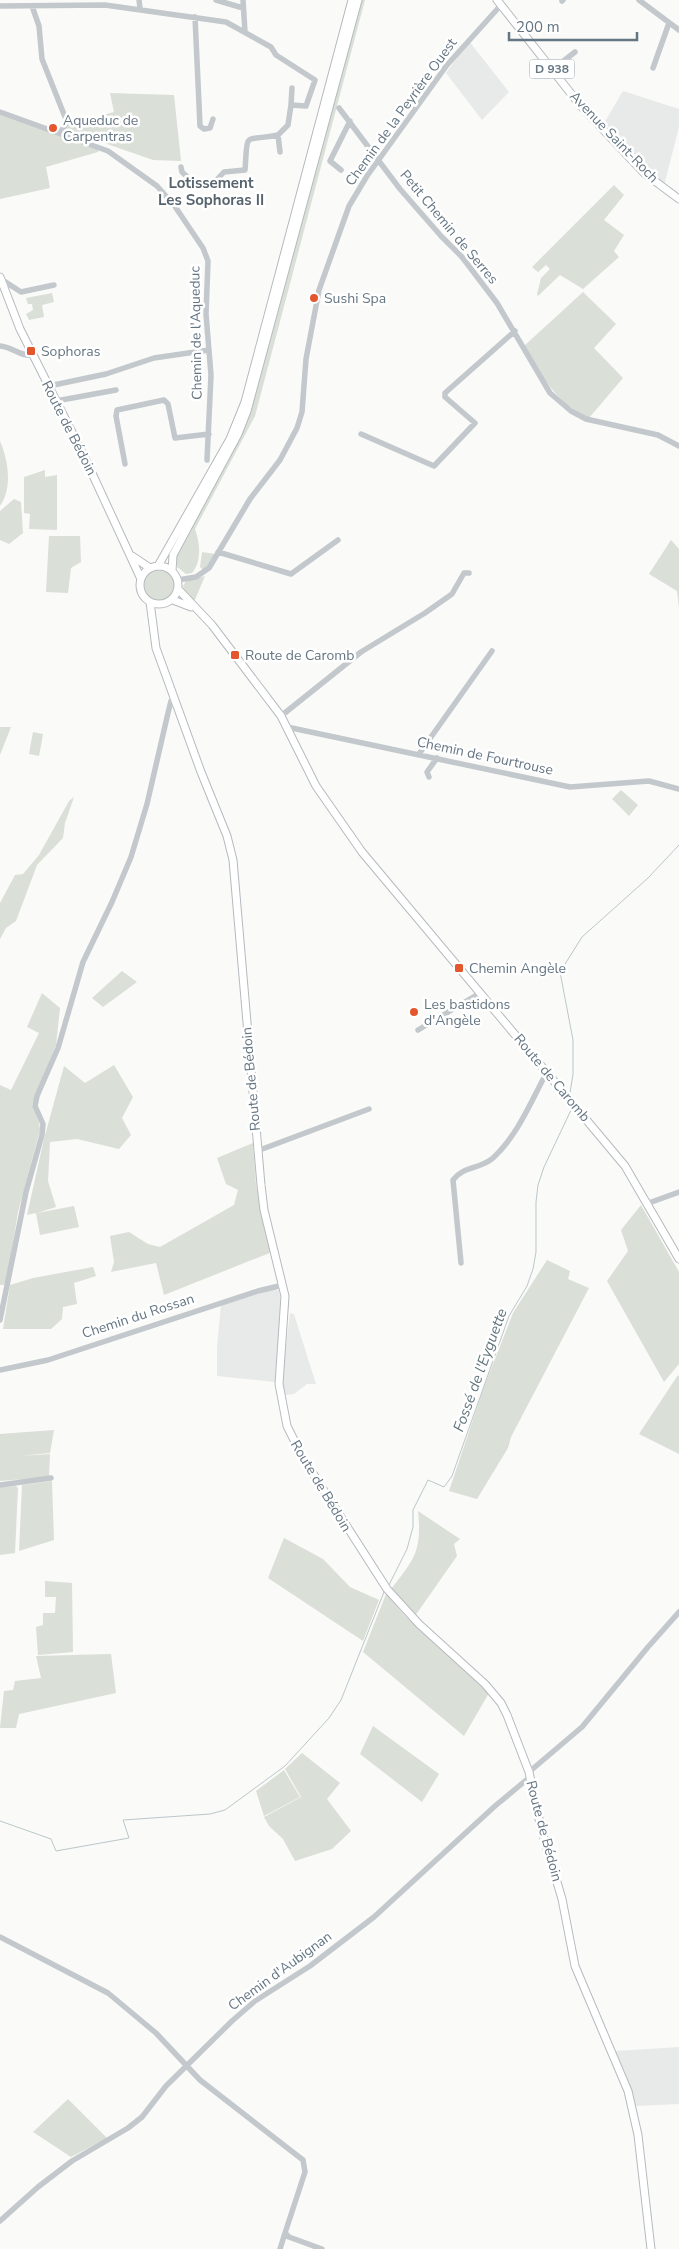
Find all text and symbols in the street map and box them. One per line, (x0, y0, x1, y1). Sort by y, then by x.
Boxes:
scale bar (509, 10, 636, 42)
text: 200 m (516, 17, 560, 37)
street label: Chemin de la Peyrière Ouest (341, 34, 461, 190)
road number: D 938 (530, 60, 574, 78)
street label: Avenue Saint-Roch (565, 87, 663, 187)
place label: Aqueduc de Carpentras (63, 111, 138, 146)
marker: Aqueduc de Carpentras (47, 122, 59, 134)
street label: Petit Chemin de Serres (396, 166, 503, 288)
district label: Lotissement Les Sophoras II (158, 173, 264, 210)
street label: Chemin de l'Aqueduc (185, 266, 207, 400)
place label: Sushi Spa (324, 289, 386, 308)
marker: Sushi Spa (308, 292, 320, 304)
place label: Sophoras (41, 342, 101, 361)
marker: Sophoras (25, 345, 37, 357)
street label: Route de Bédoin (37, 377, 101, 479)
place label: Route de Caromb (245, 646, 354, 665)
marker: Route de Caromb (229, 649, 241, 661)
street label: Chemin de Fourtrouse (415, 732, 555, 780)
place label: Chemin Angèle (469, 959, 566, 978)
marker: Chemin Angèle (453, 962, 465, 974)
place label: Les bastidons d'Angèle (424, 995, 511, 1030)
marker: Les bastidons d'Angèle (408, 1006, 420, 1018)
street label: Route de Bédoin (237, 1026, 265, 1132)
street label: Route de Caromb (510, 1030, 594, 1126)
street label: Chemin du Rossan (79, 1289, 197, 1343)
water label: Fossé de l'Eyguette (448, 1306, 512, 1434)
street label: Route de Bédoin (286, 1437, 356, 1535)
street label: Route de Bédoin (521, 1778, 567, 1884)
street label: Chemin d'Aubignan (224, 1927, 336, 2015)

